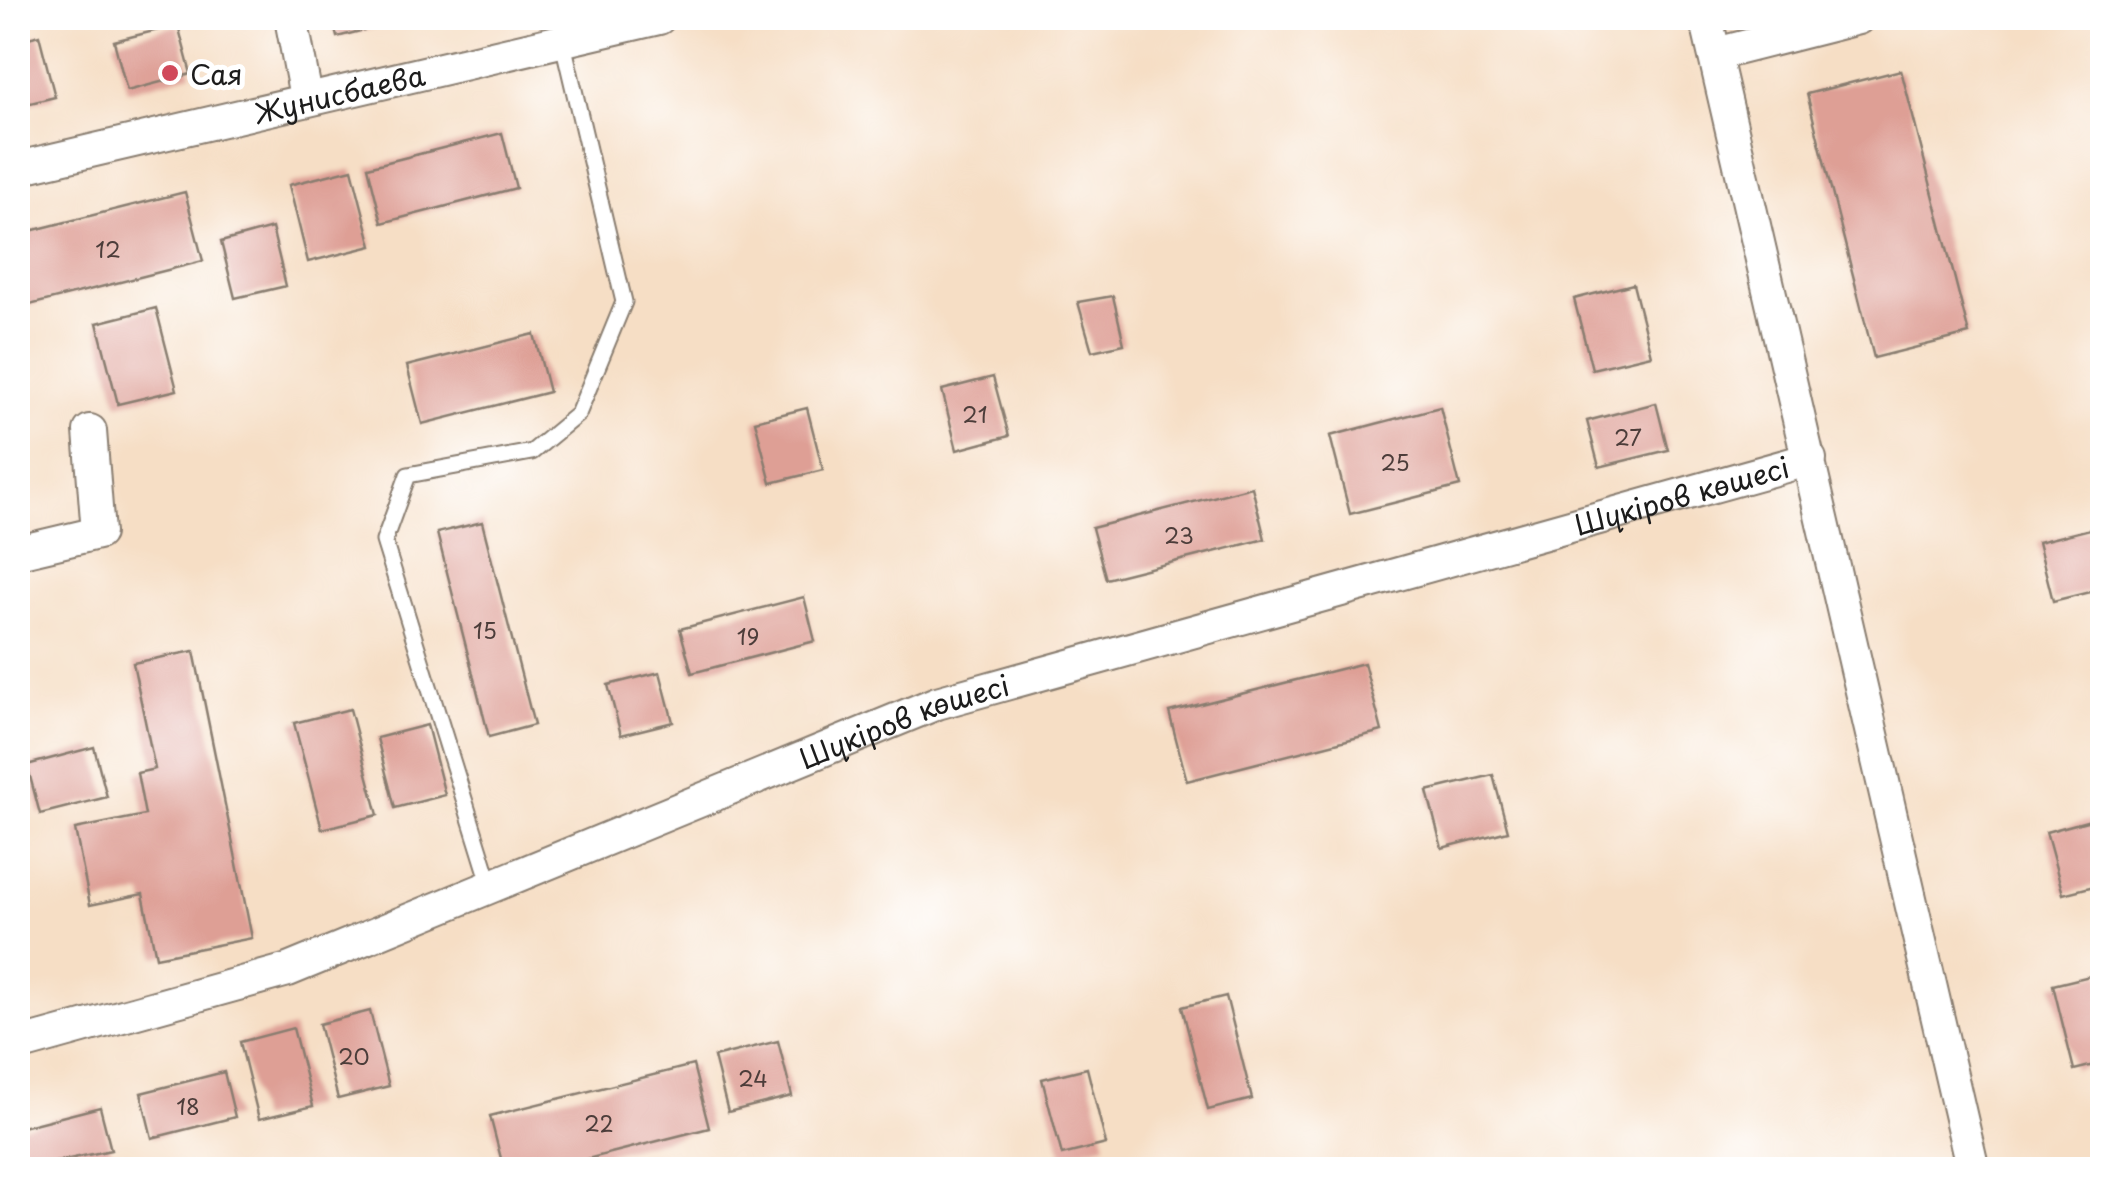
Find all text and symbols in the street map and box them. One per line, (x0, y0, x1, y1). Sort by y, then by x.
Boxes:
place label: Сая (190, 52, 243, 95)
street label: Жунисбаева (250, 52, 429, 134)
marker: Сая (159, 62, 181, 84)
house number: 12 (95, 232, 121, 265)
house number: 21 (962, 397, 988, 430)
house number: 27 (1614, 420, 1642, 453)
street label: Шүкіров көшесі (1569, 444, 1794, 545)
house number: 25 (1380, 445, 1410, 478)
house number: 23 (1164, 518, 1194, 551)
house number: 15 (473, 613, 497, 646)
house number: 19 (737, 619, 759, 652)
street label: Шүкіров көшесі (792, 662, 1014, 779)
house number: 20 (338, 1039, 370, 1072)
house number: 24 (738, 1061, 768, 1094)
house number: 18 (176, 1089, 200, 1122)
house number: 22 (584, 1106, 614, 1139)

